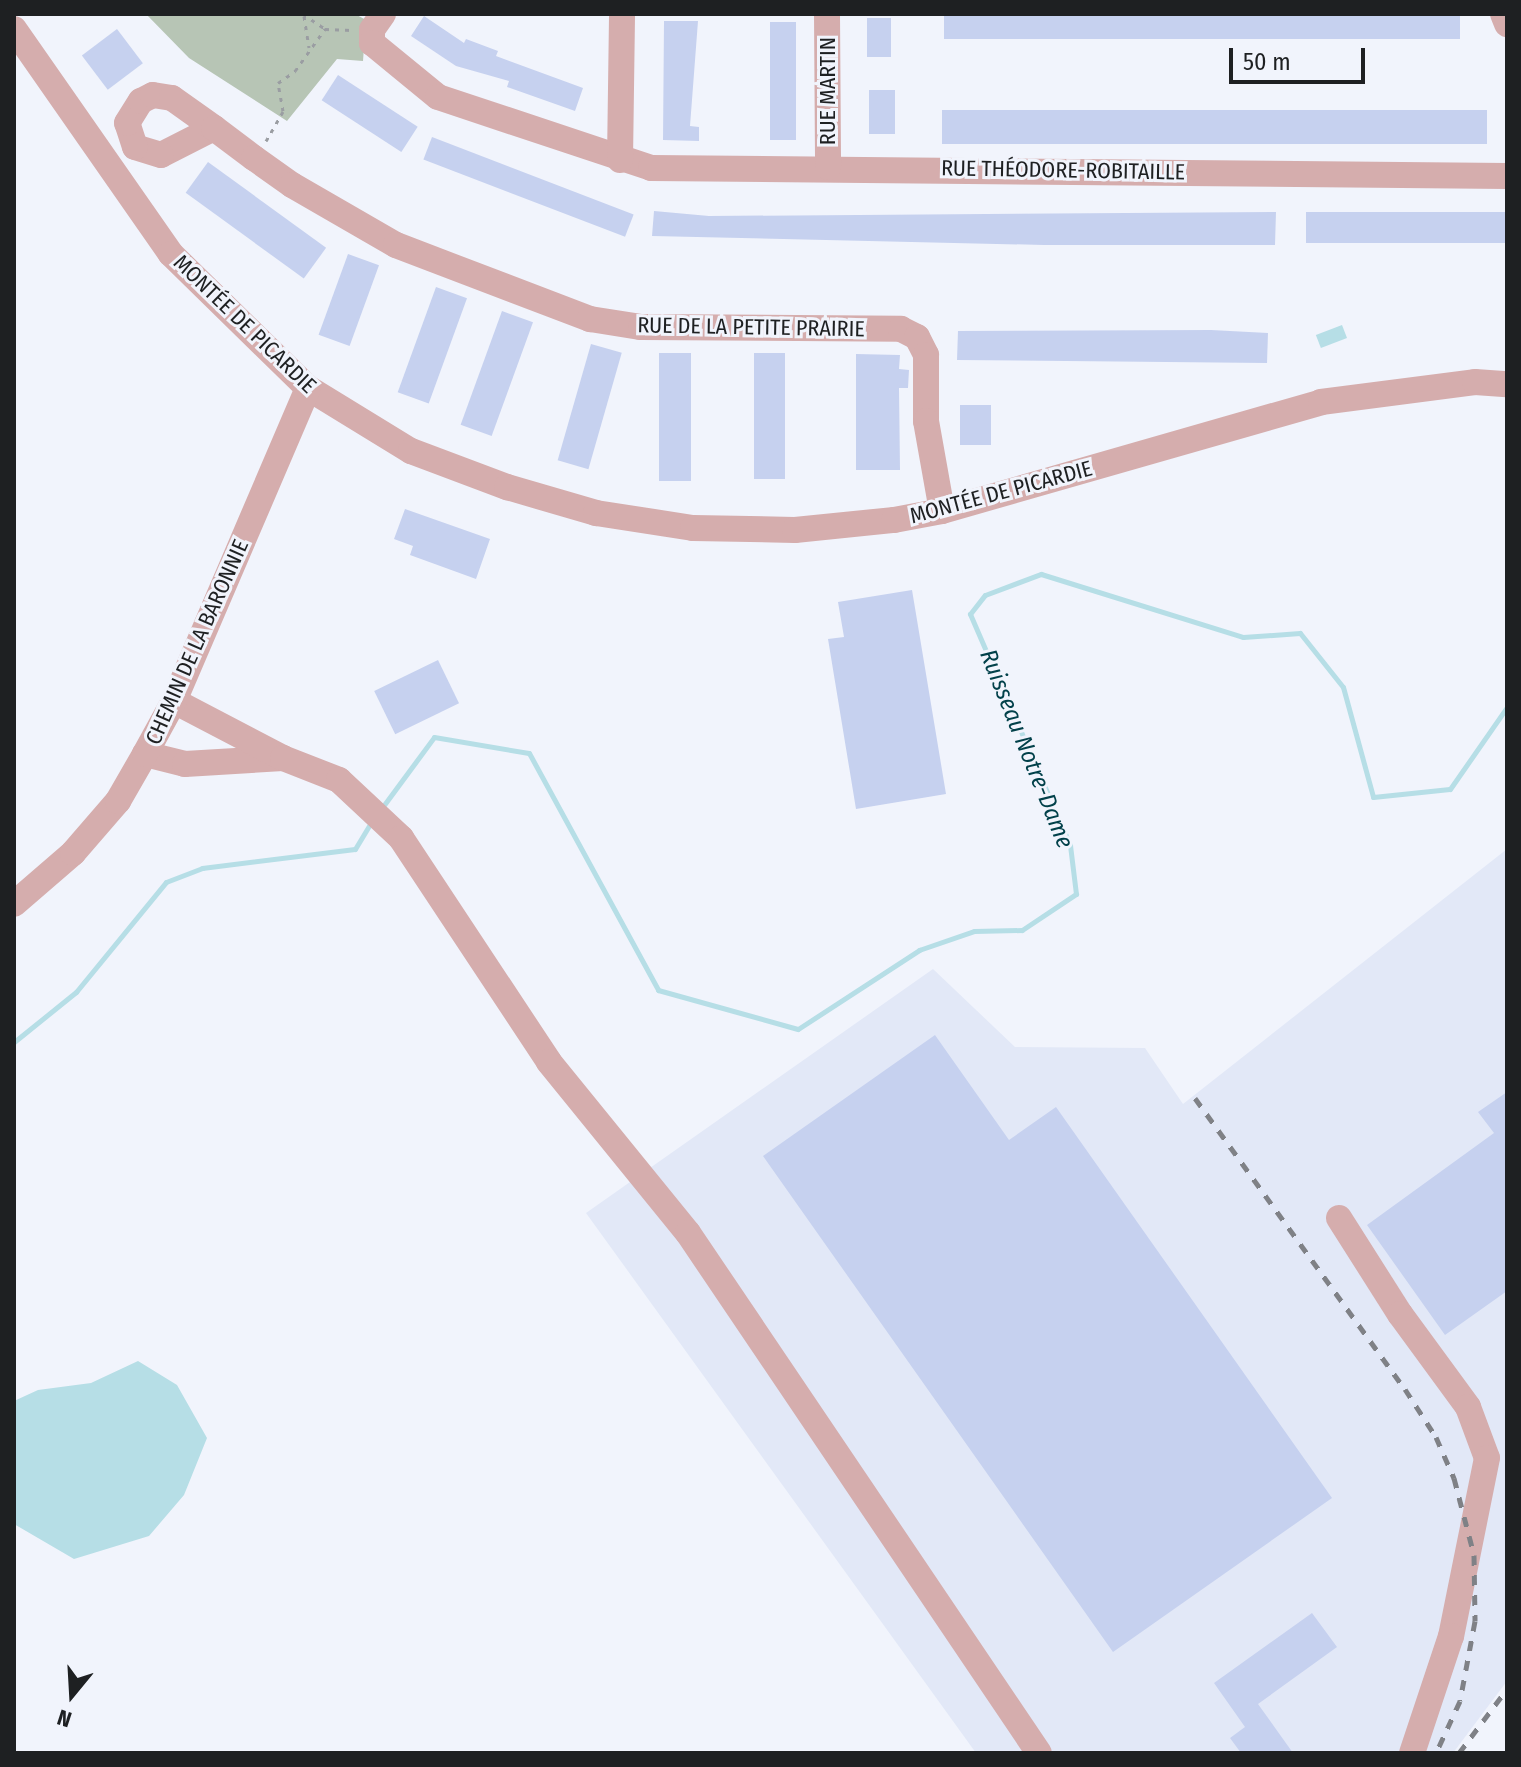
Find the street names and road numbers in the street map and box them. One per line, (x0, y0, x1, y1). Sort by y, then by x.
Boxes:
street label: RUE MARTIN (815, 37, 841, 145)
street label: RUE THÉODORE-ROBITAILLE (941, 155, 1185, 185)
street label: MONTÉE DE PICARDIE (168, 249, 322, 399)
street label: RUE DE LA PETITE PRAIRIE (637, 312, 865, 342)
street label: MONTÉE DE PICARDIE (907, 455, 1095, 529)
street label: CHEMIN DE LA BARONNIE (140, 535, 254, 749)

